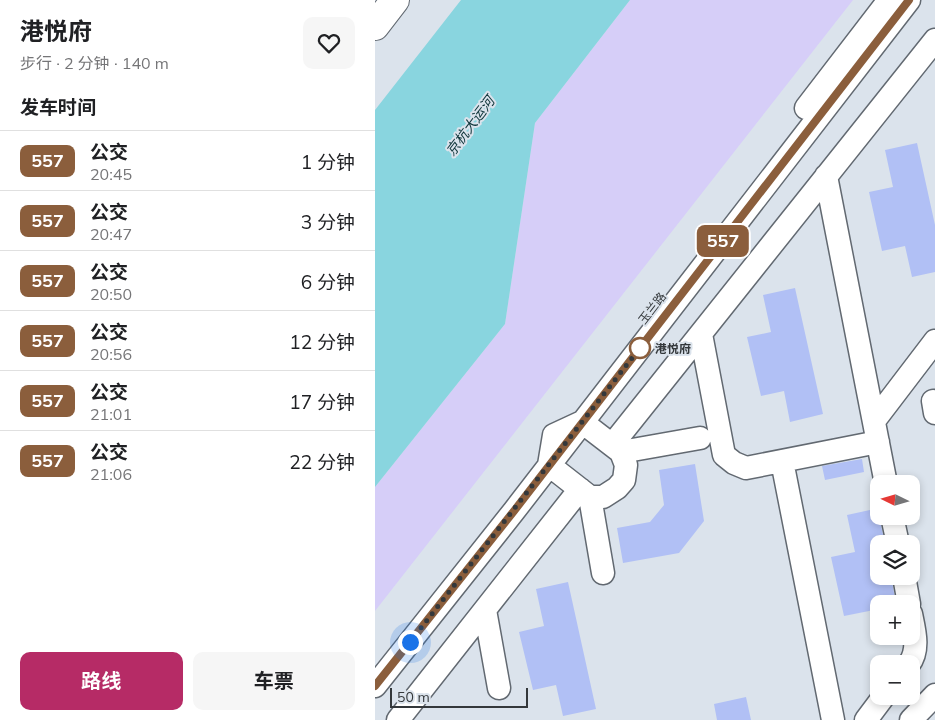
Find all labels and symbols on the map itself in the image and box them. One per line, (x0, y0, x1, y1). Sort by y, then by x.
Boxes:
water label: 京杭大运河 (442, 90, 500, 159)
line badge: 557 (694, 225, 752, 257)
street label: 玉兰路 (635, 289, 669, 327)
marker: 港悦府 (629, 337, 651, 359)
place label: 港悦府 (655, 341, 691, 356)
north arrow (870, 475, 920, 525)
your location (398, 630, 423, 655)
scale bar (390, 685, 527, 708)

